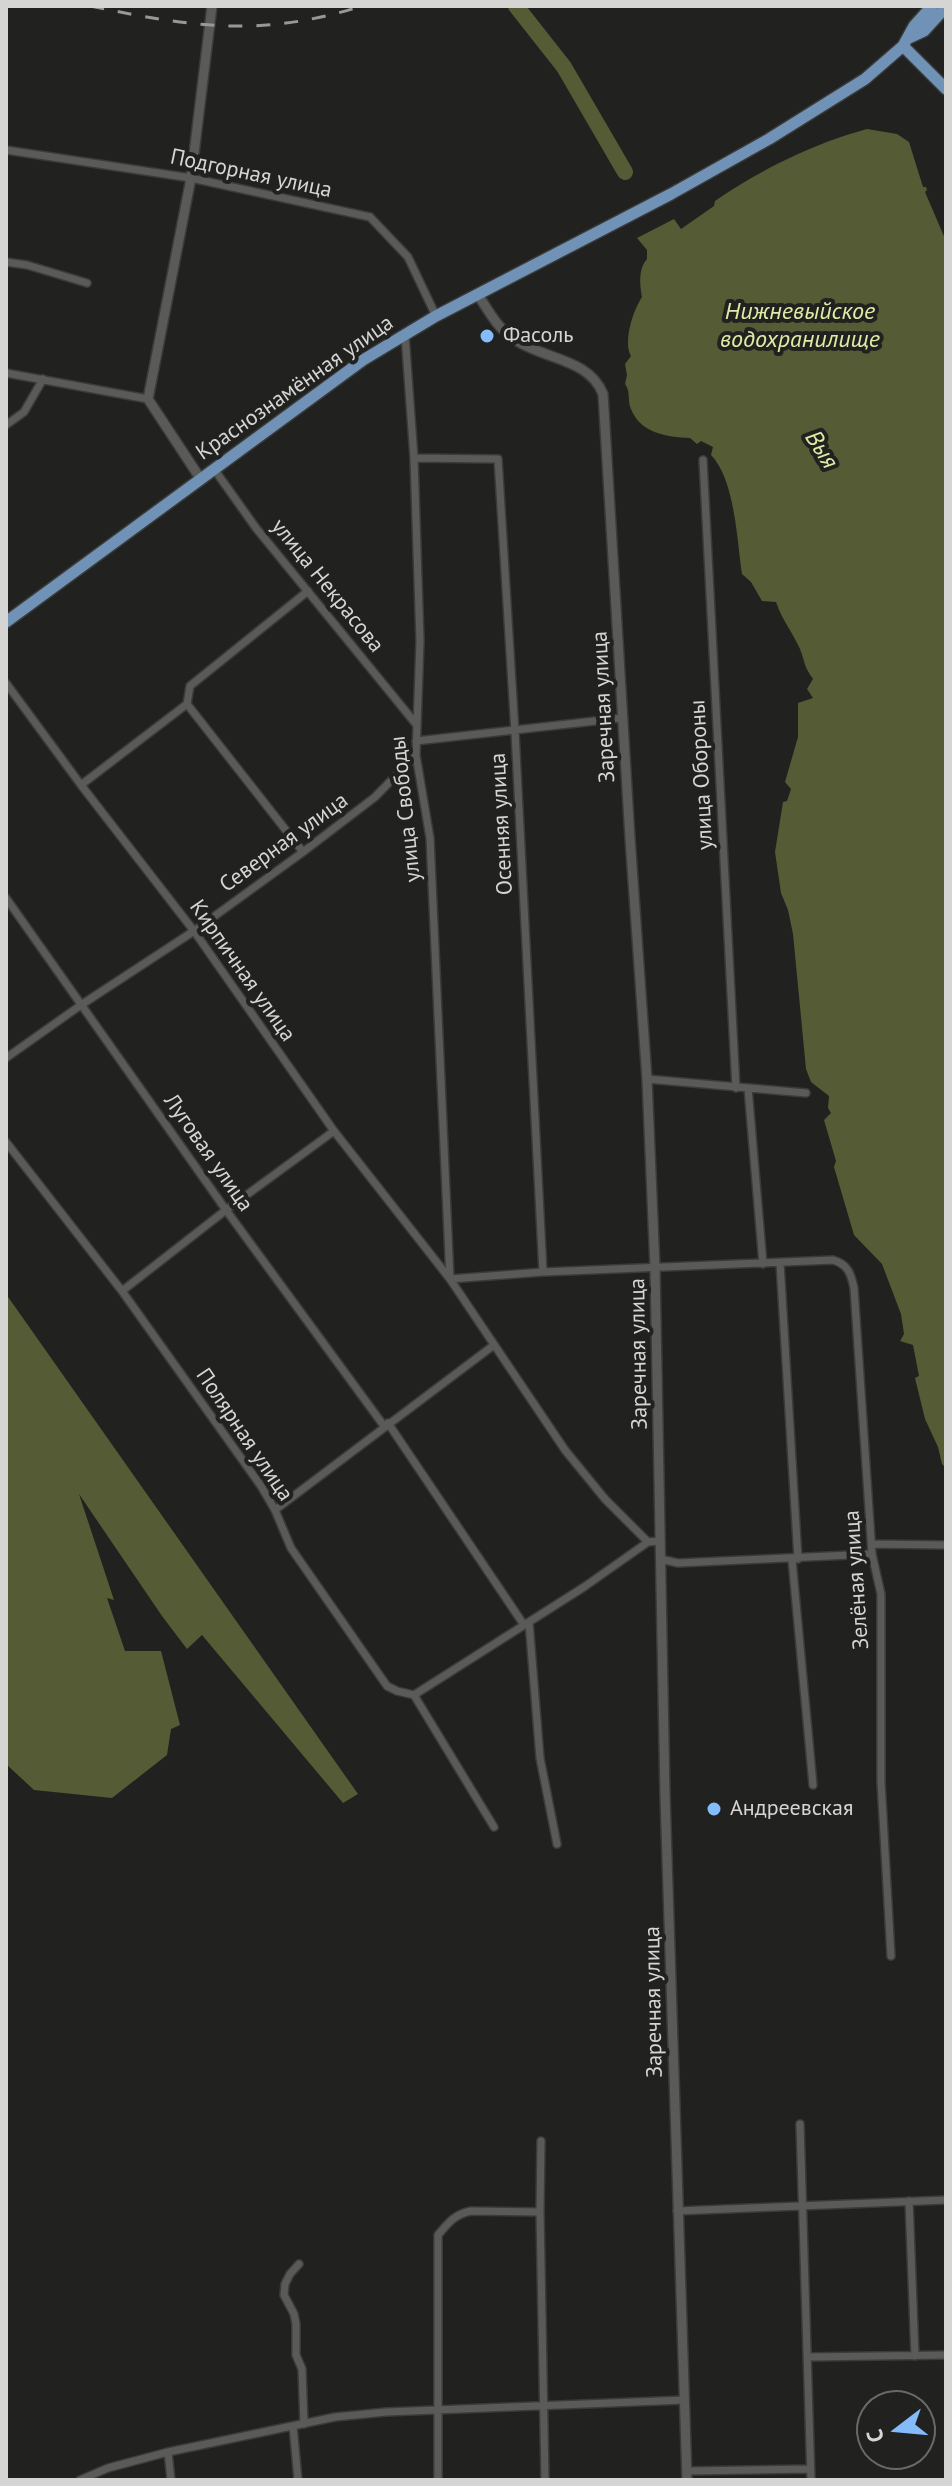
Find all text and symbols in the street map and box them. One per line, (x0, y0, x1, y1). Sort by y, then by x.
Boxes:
street label: Подгорная улица (168, 144, 334, 204)
water label: Нижневыйское водохранилище (720, 298, 880, 354)
street label: Краснознамённая улица (191, 310, 399, 466)
place label: Фасоль (503, 323, 573, 349)
marker: Фасоль (478, 327, 496, 345)
water label: Выя (798, 425, 844, 475)
street label: улица Некрасова (265, 514, 389, 658)
street label: Заречная улица (587, 631, 621, 783)
street label: улица Обороны (685, 699, 719, 851)
street label: улица Свободы (385, 734, 427, 884)
street label: Осенняя улица (485, 752, 519, 896)
street label: Северная улица (215, 788, 353, 898)
street label: Кирпичная улица (183, 895, 301, 1047)
street label: Луговая улица (158, 1089, 258, 1217)
street label: Заречная улица (624, 1278, 654, 1430)
street label: Полярная улица (190, 1364, 298, 1506)
street label: Зелёная улица (839, 1509, 875, 1651)
place label: Андреевская (730, 1796, 853, 1822)
marker: Андреевская (705, 1800, 723, 1818)
street label: Заречная улица (639, 1926, 669, 2078)
north arrow (856, 2390, 936, 2470)
text: С (860, 2426, 890, 2446)

